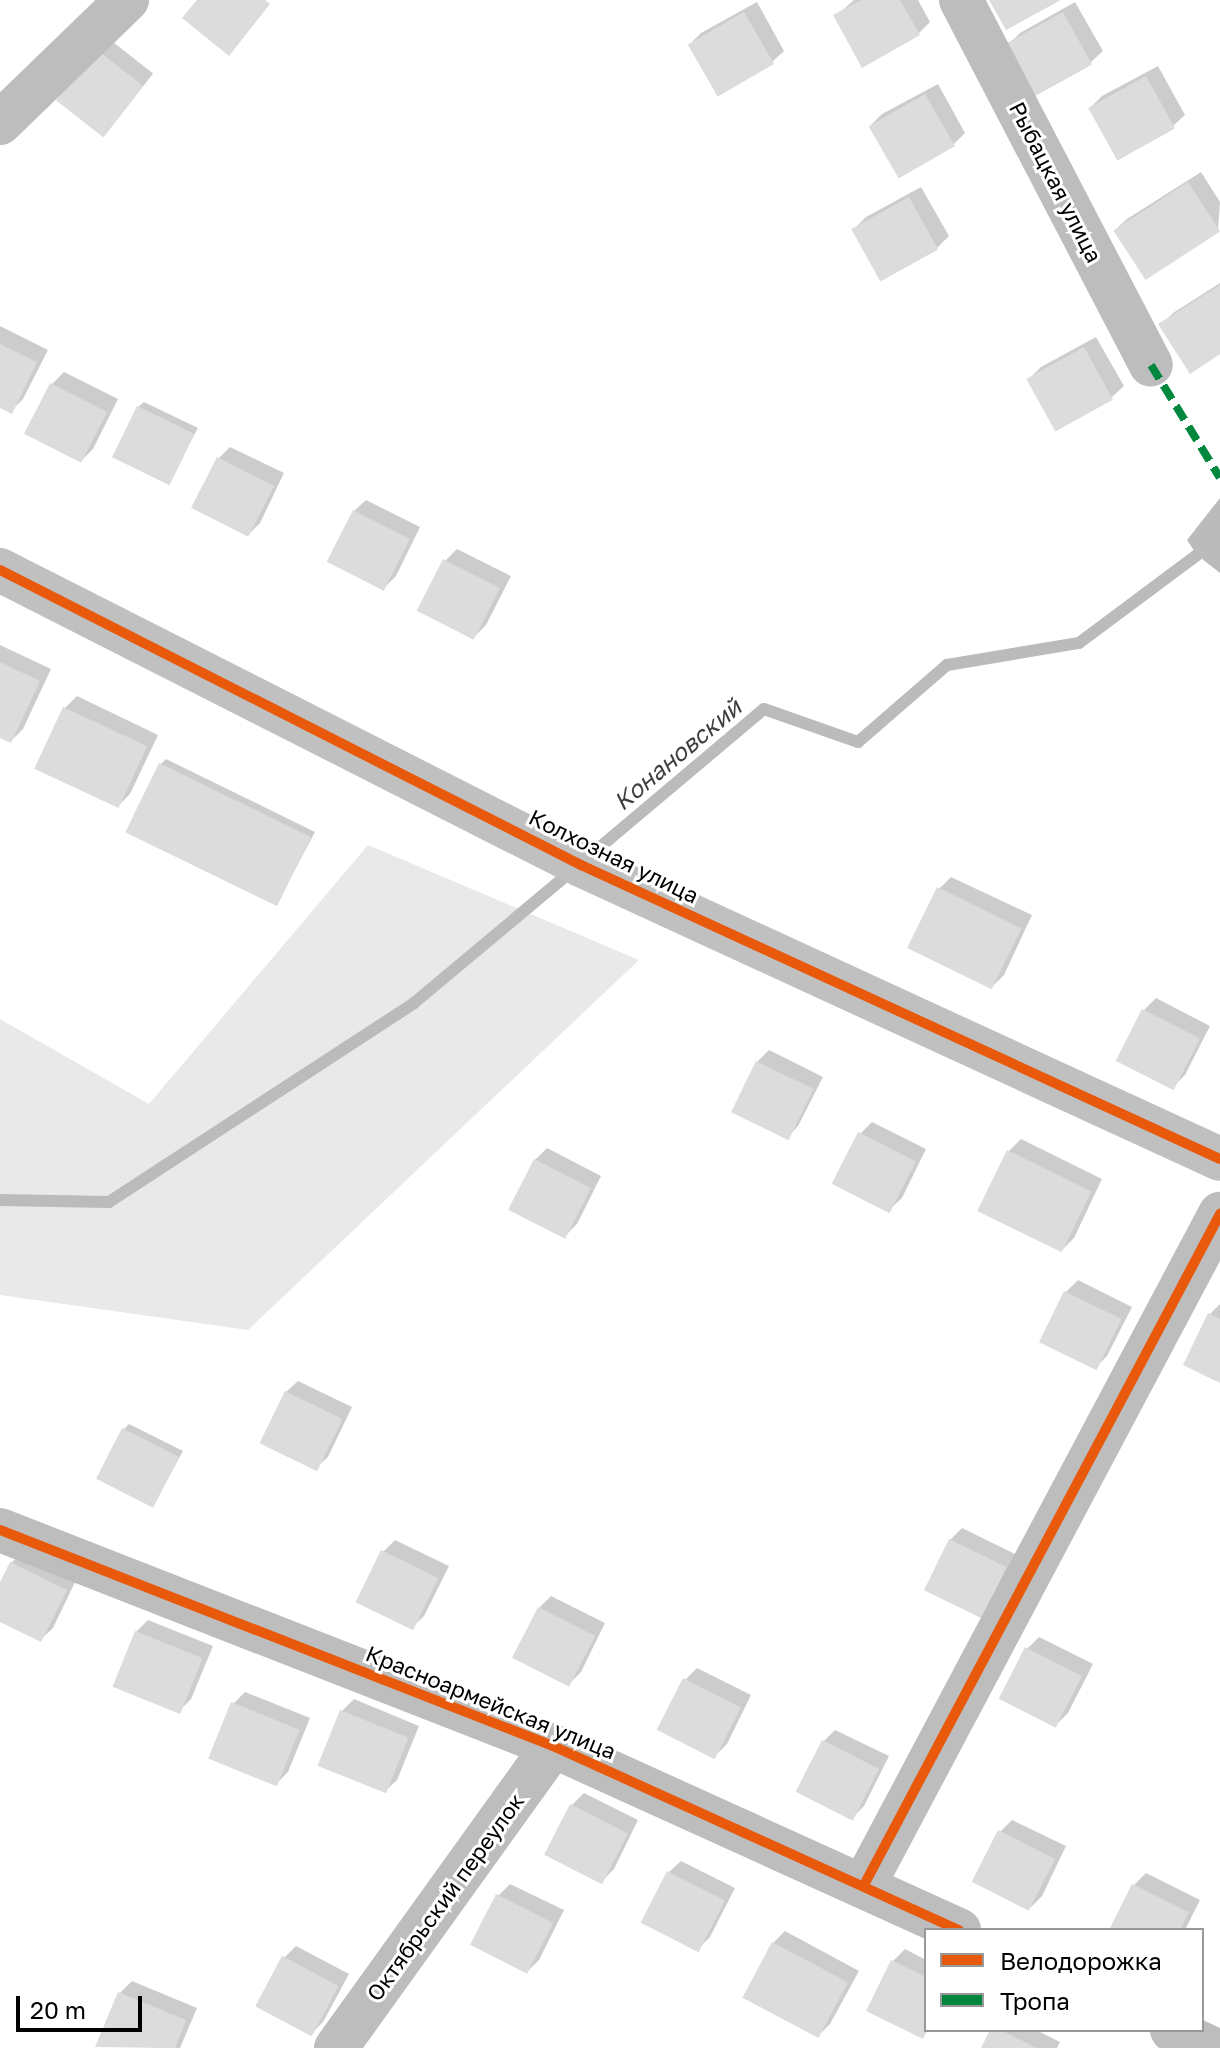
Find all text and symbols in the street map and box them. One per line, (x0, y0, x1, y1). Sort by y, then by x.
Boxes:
street label: Рыбацкая улица (1004, 97, 1108, 267)
water label: Конановский (607, 692, 747, 816)
street label: Колхозная улица (525, 803, 703, 909)
street label: Красноармейская улица (362, 1640, 620, 1764)
street label: Октябрьский переулок (361, 1788, 529, 2006)
legend (924, 1928, 1204, 2032)
text: Велодорожка (1000, 1946, 1162, 1975)
scale bar (20, 1980, 146, 2030)
text: Тропа (1000, 1986, 1070, 2015)
text: 20 m (30, 1995, 86, 2024)

